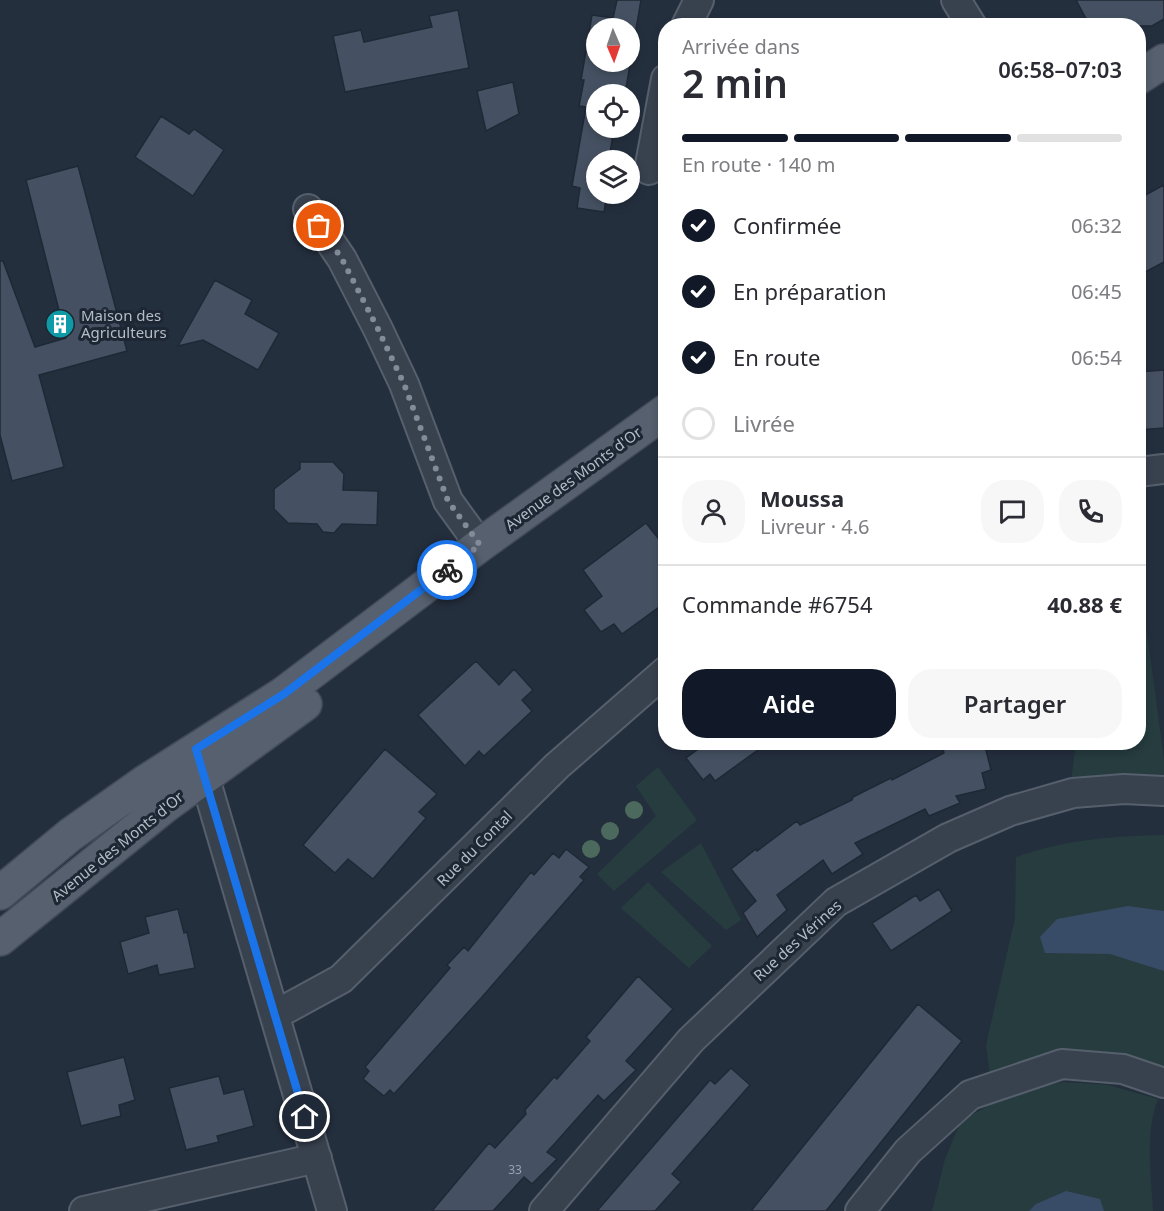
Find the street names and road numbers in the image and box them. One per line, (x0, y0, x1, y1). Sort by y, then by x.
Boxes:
street label: Avenue des Monts d'Or (501, 422, 645, 534)
street label: Avenue des Monts d'Or (47, 787, 187, 905)
street label: Rue du Contal (432, 806, 516, 890)
street label: Rue des Vérines (749, 895, 845, 985)

